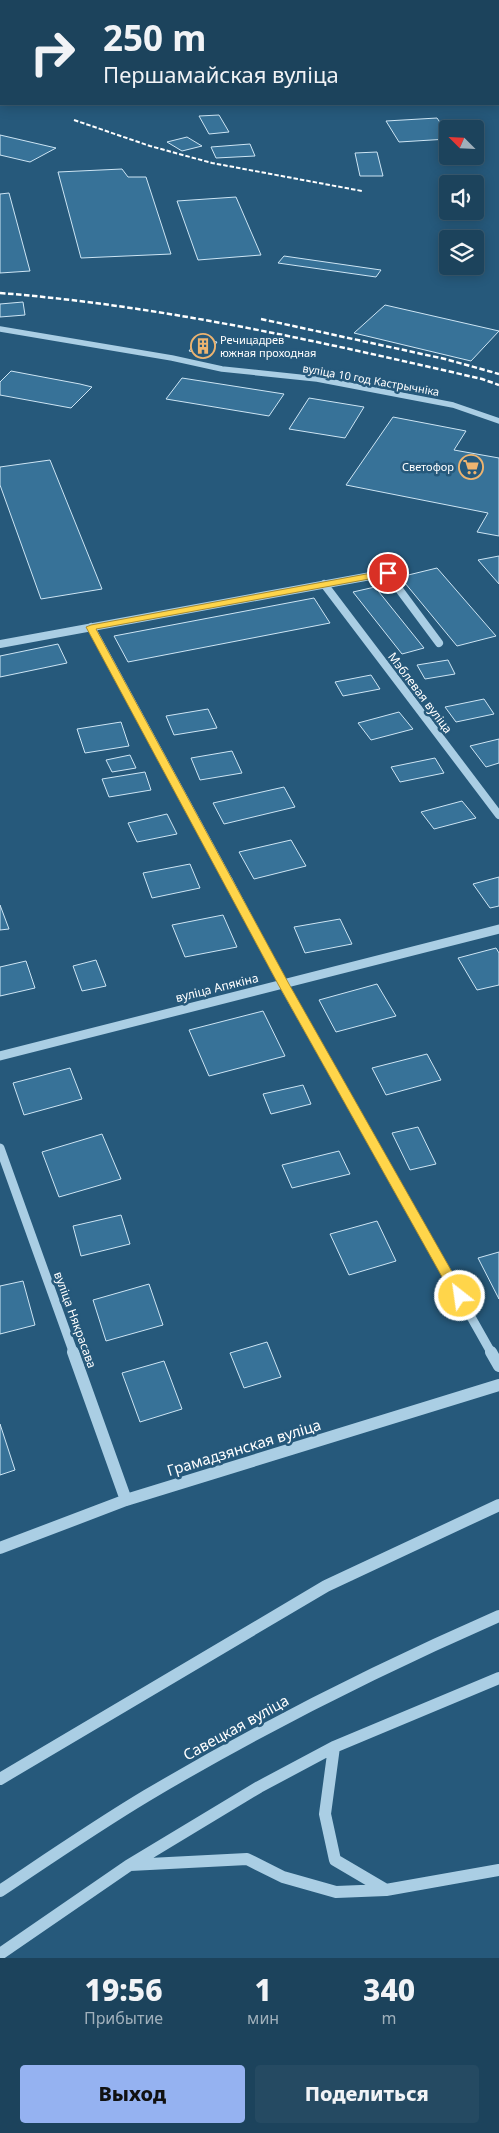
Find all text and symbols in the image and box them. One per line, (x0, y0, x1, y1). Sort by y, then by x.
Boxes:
text: 250 m (103, 14, 206, 61)
icon: right (20, 20, 85, 85)
text: Першамайская вуліца (103, 59, 339, 89)
north arrow (439, 120, 484, 165)
map controls (439, 120, 484, 275)
button: sound (439, 175, 484, 220)
button: layers (439, 230, 484, 275)
place label: Речицадрев южная проходная (220, 332, 316, 360)
building icon: Речицадрев южная проходная (190, 333, 216, 359)
street label: вуліца 10 год Кастрычніка (302, 360, 441, 399)
supermarket icon: Светофор (458, 454, 484, 480)
place label: Светофор (402, 459, 454, 474)
pin (367, 552, 409, 594)
icon: arrive (374, 559, 402, 587)
street label: Мэблевая вуліца (384, 649, 457, 737)
street label: вуліца Апякіна (174, 969, 260, 1006)
street label: вуліца Някрасава (50, 1269, 101, 1370)
position arrow (433, 1269, 485, 1321)
street label: Грамадзянская вуліца (164, 1414, 323, 1480)
street label: Савецкая вуліца (179, 1690, 292, 1764)
text: 19:56 (85, 1969, 163, 2010)
text: 1 (254, 1969, 272, 2010)
text: 340 (363, 1969, 415, 2010)
text: Прибытие (84, 2007, 163, 2029)
text: мин (247, 2007, 279, 2029)
text: m (382, 2007, 397, 2029)
button: Выход (20, 2065, 245, 2123)
button: Поделиться (255, 2065, 479, 2123)

